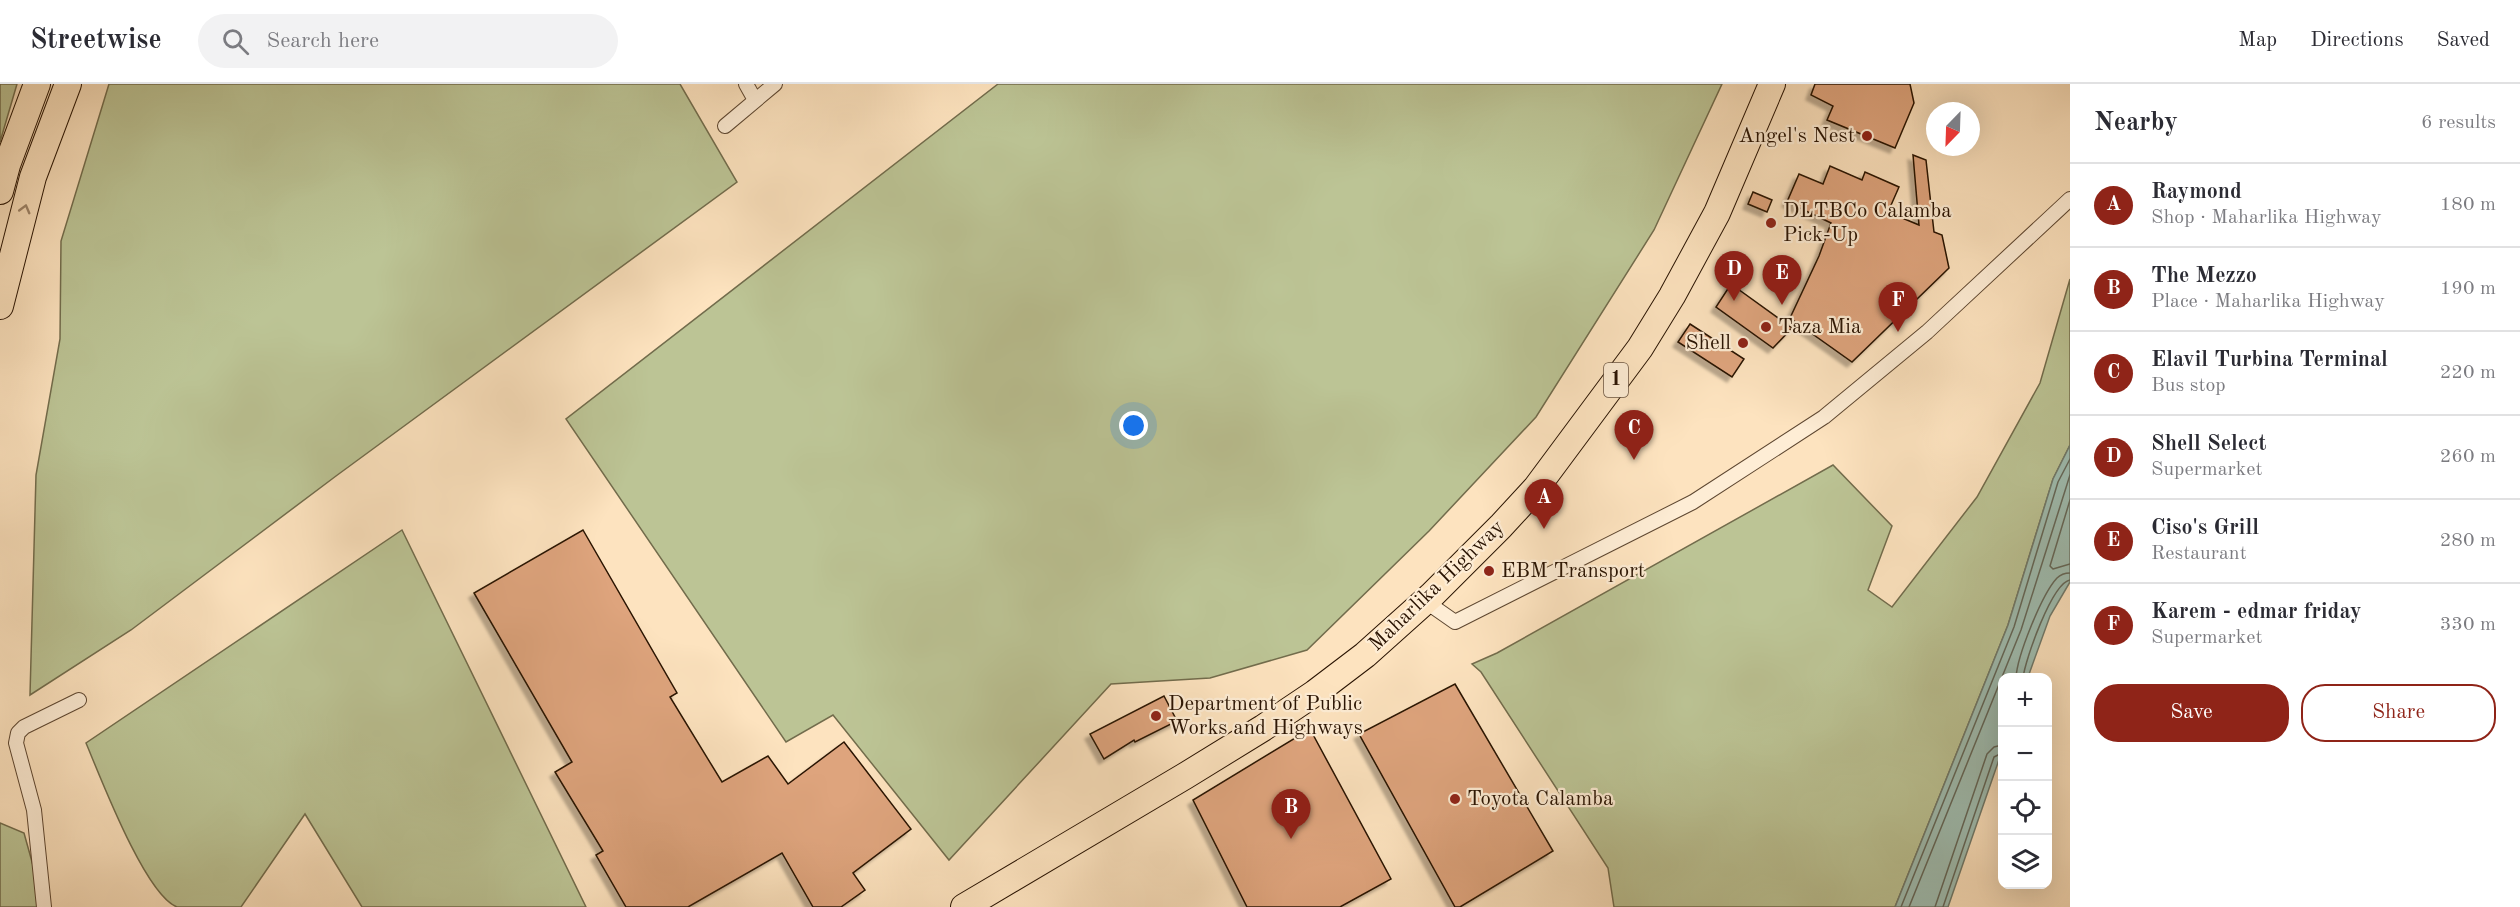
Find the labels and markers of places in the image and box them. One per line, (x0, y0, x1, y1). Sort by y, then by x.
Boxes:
place label: Angel's Nest (1739, 126, 1855, 147)
marker: Angel's Nest (1860, 129, 1874, 143)
place label: DLTBCo Calamba Pick-Up (1783, 201, 1952, 246)
marker: DLTBCo Calamba Pick-Up (1764, 216, 1778, 230)
pin: D (1714, 252, 1754, 301)
pin: E (1762, 256, 1802, 305)
pin: F (1878, 282, 1918, 332)
place label: Taza Mia (1778, 317, 1861, 338)
marker: Taza Mia (1759, 320, 1773, 334)
place label: Shell (1686, 333, 1731, 354)
marker: Shell (1736, 336, 1750, 350)
pin: C (1614, 410, 1654, 460)
pin: A (1524, 480, 1564, 529)
place label: EBM Transport (1501, 561, 1645, 582)
marker: EBM Transport (1482, 564, 1496, 578)
place label: Department of Public Works and Highways (1168, 694, 1363, 739)
marker: Department of Public Works and Highways (1149, 709, 1163, 723)
place label: Toyota Calamba (1467, 789, 1613, 810)
pin: B (1272, 790, 1310, 839)
marker: Toyota Calamba (1448, 792, 1462, 806)

